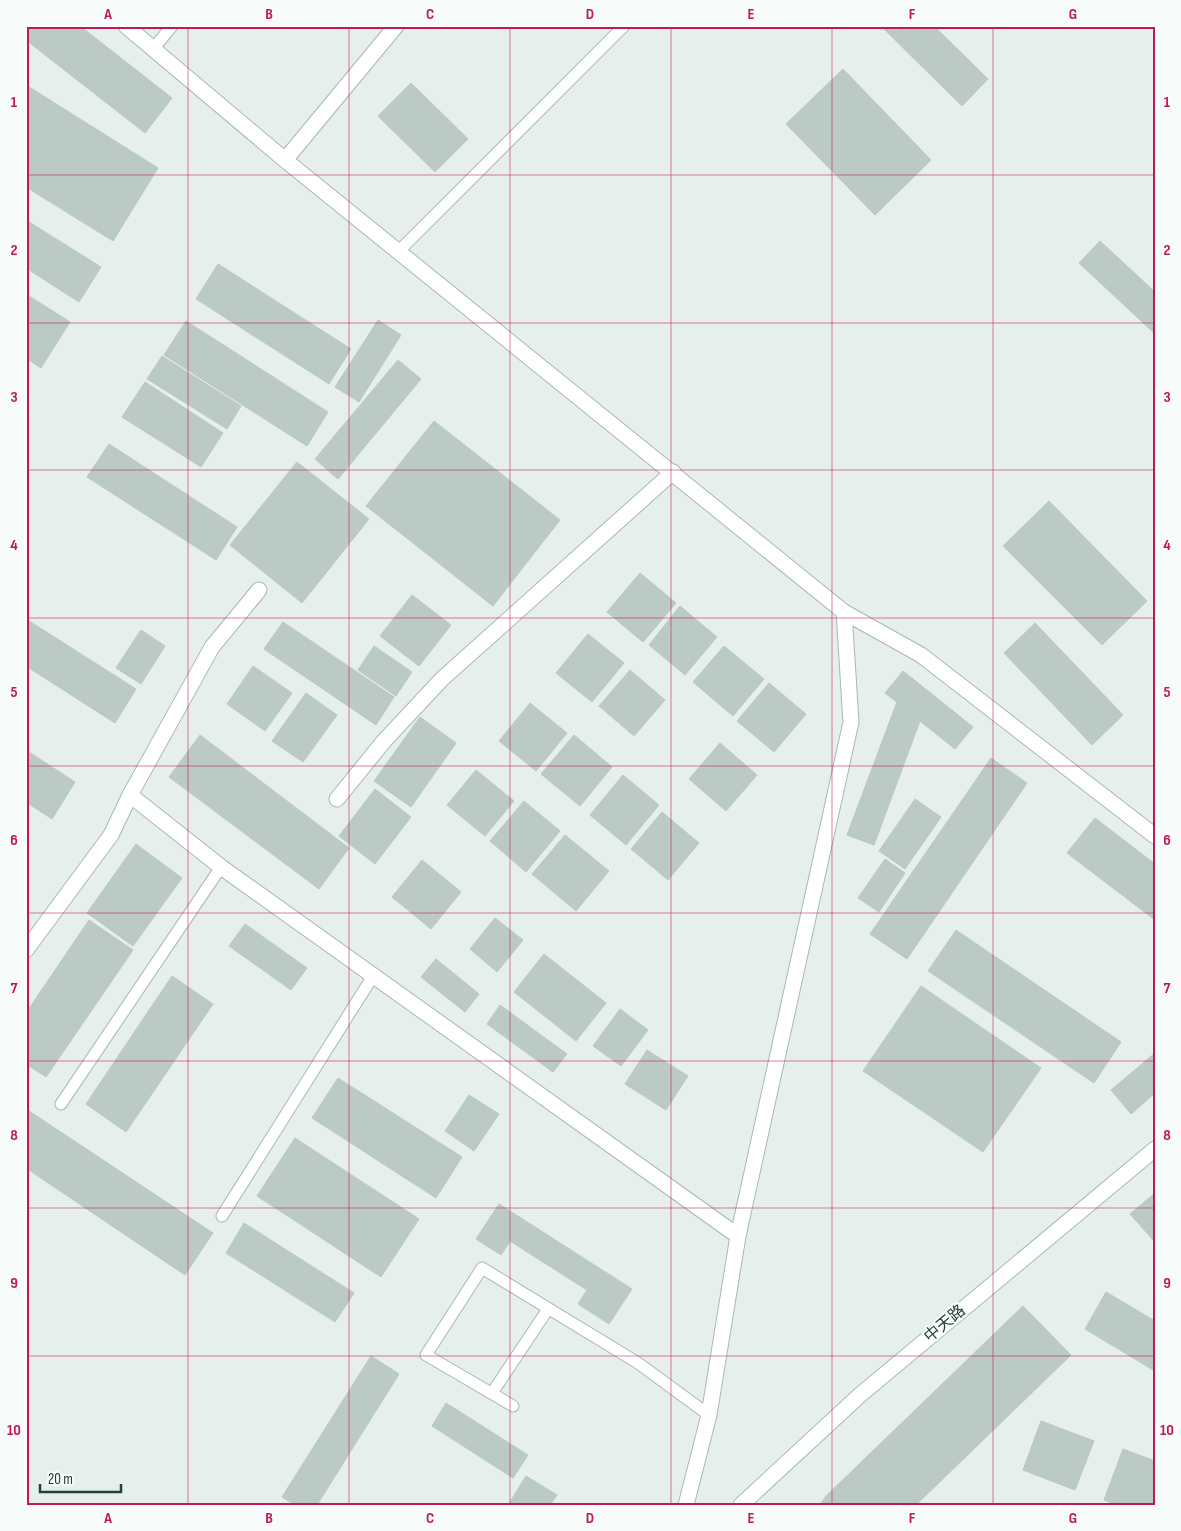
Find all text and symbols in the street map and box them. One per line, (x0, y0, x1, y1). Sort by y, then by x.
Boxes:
text: A (103, 5, 112, 24)
text: B (265, 5, 273, 24)
text: C (426, 5, 434, 24)
text: D (586, 5, 594, 24)
text: E (748, 5, 755, 24)
text: F (909, 5, 916, 24)
text: G (1069, 5, 1077, 24)
text: 1 (11, 93, 18, 112)
text: 1 (1164, 93, 1171, 112)
text: 2 (10, 241, 18, 260)
text: 2 (1163, 241, 1171, 260)
text: 3 (10, 388, 18, 407)
text: 3 (1163, 388, 1171, 407)
text: 4 (10, 536, 18, 555)
text: 4 (1163, 536, 1171, 555)
text: 5 (10, 683, 18, 702)
text: 5 (1163, 683, 1171, 702)
text: 6 (10, 831, 18, 850)
text: 6 (1163, 831, 1171, 850)
text: 7 (11, 979, 18, 998)
text: 7 (1164, 979, 1171, 998)
text: 8 (10, 1126, 18, 1145)
text: 8 (1163, 1126, 1171, 1145)
text: 9 (10, 1274, 18, 1293)
text: 9 (1163, 1274, 1171, 1293)
street label: 中天路 (921, 1301, 969, 1347)
text: 10 (7, 1421, 21, 1440)
text: 10 (1160, 1421, 1174, 1440)
scale bar (40, 1461, 121, 1493)
text: 20 m (48, 1470, 73, 1489)
text: A (103, 1509, 112, 1528)
text: B (265, 1509, 273, 1528)
text: C (426, 1509, 434, 1528)
text: D (586, 1509, 594, 1528)
text: E (748, 1509, 755, 1528)
text: F (909, 1509, 916, 1528)
text: G (1069, 1509, 1077, 1528)

